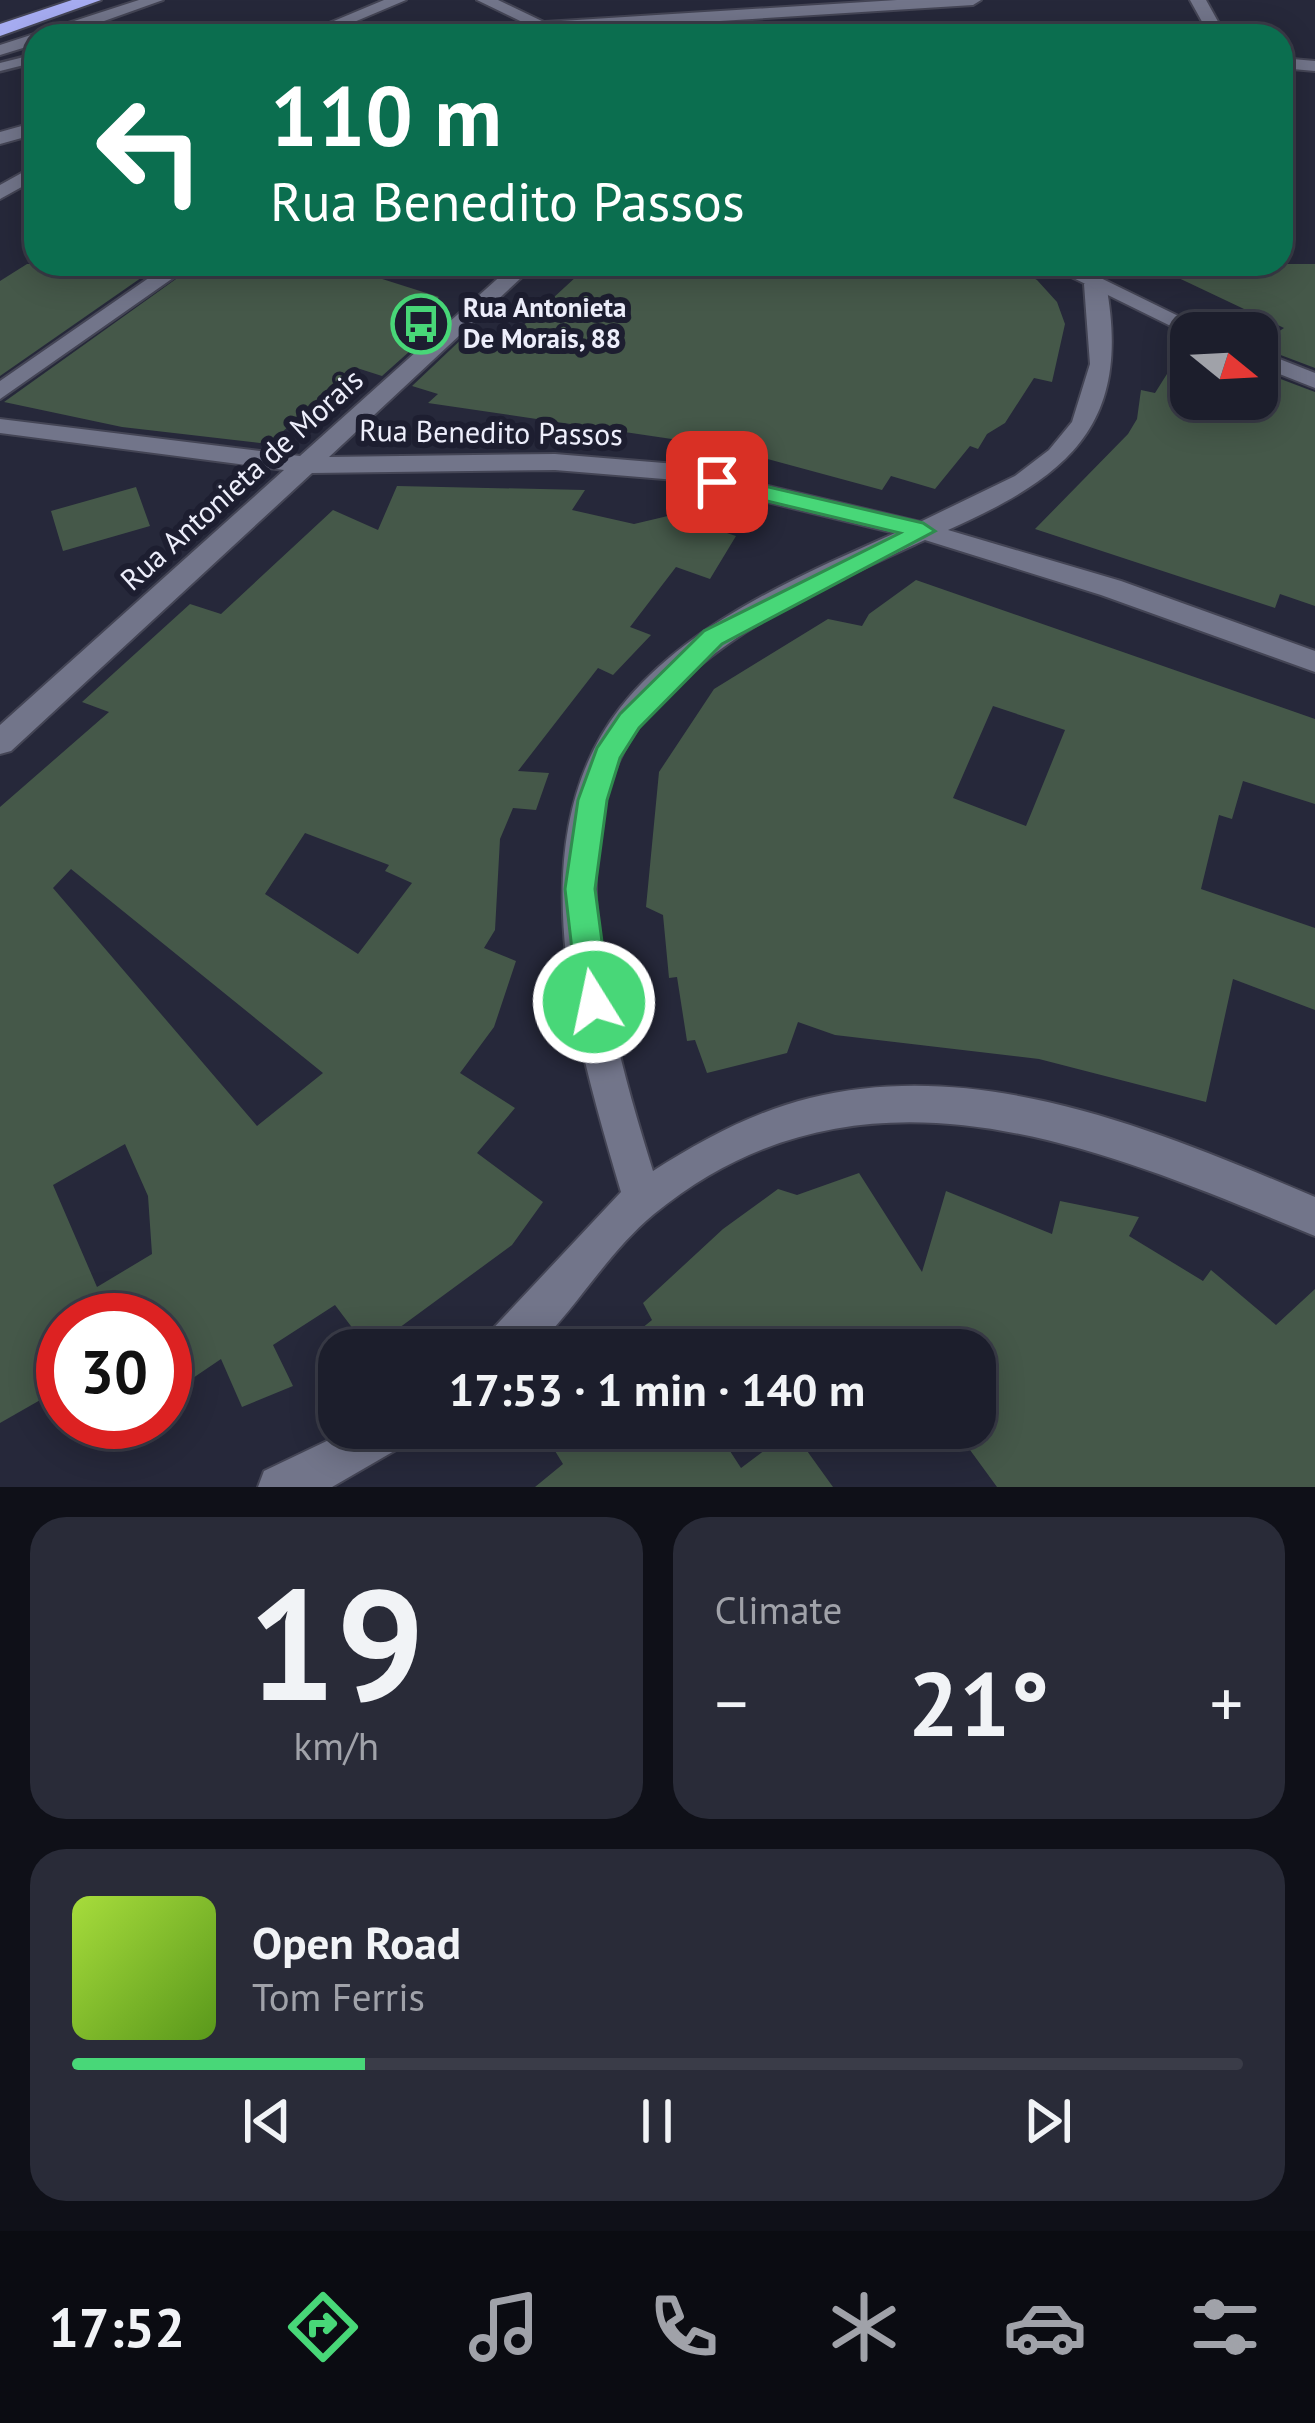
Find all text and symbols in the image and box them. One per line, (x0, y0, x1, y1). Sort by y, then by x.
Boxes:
text: 110 m (270, 60, 502, 169)
icon: left (72, 72, 228, 228)
text: Rua Benedito Passos (270, 166, 745, 236)
place label: Rua Antonieta De Morais, 88 (463, 290, 626, 355)
bus stop icon: Rua Antonieta De Morais, 88 (390, 293, 452, 355)
north arrow (1170, 312, 1278, 420)
map controls (1170, 312, 1278, 420)
street label: Rua Antonieta de Morais (112, 360, 370, 598)
street label: Rua Benedito Passos (359, 410, 623, 453)
pin (666, 431, 768, 533)
icon: arrive (684, 449, 750, 515)
position arrow (531, 939, 657, 1065)
speed limit sign: 30 (36, 1293, 192, 1449)
text: 17:53 · 1 min · 140 m (449, 1360, 865, 1418)
text: 19 (248, 1541, 425, 1743)
text: Climate (715, 1584, 842, 1635)
text: 21° (908, 1644, 1049, 1761)
text: − (715, 1660, 748, 1745)
text: + (1210, 1660, 1243, 1745)
text: km/h (294, 1720, 379, 1771)
text: Open Road (252, 1913, 461, 1971)
text: Tom Ferris (252, 1971, 425, 2022)
icon: previous (234, 2088, 300, 2154)
icon: pause (624, 2088, 690, 2154)
icon: next (1015, 2088, 1081, 2154)
icon: directions (281, 2285, 365, 2369)
icon: music (462, 2285, 546, 2369)
icon: phone (642, 2285, 726, 2369)
icon: climate (822, 2285, 906, 2369)
icon: car (1003, 2285, 1087, 2369)
icon: filters (1183, 2285, 1267, 2369)
text: 17:52 (48, 2292, 185, 2362)

